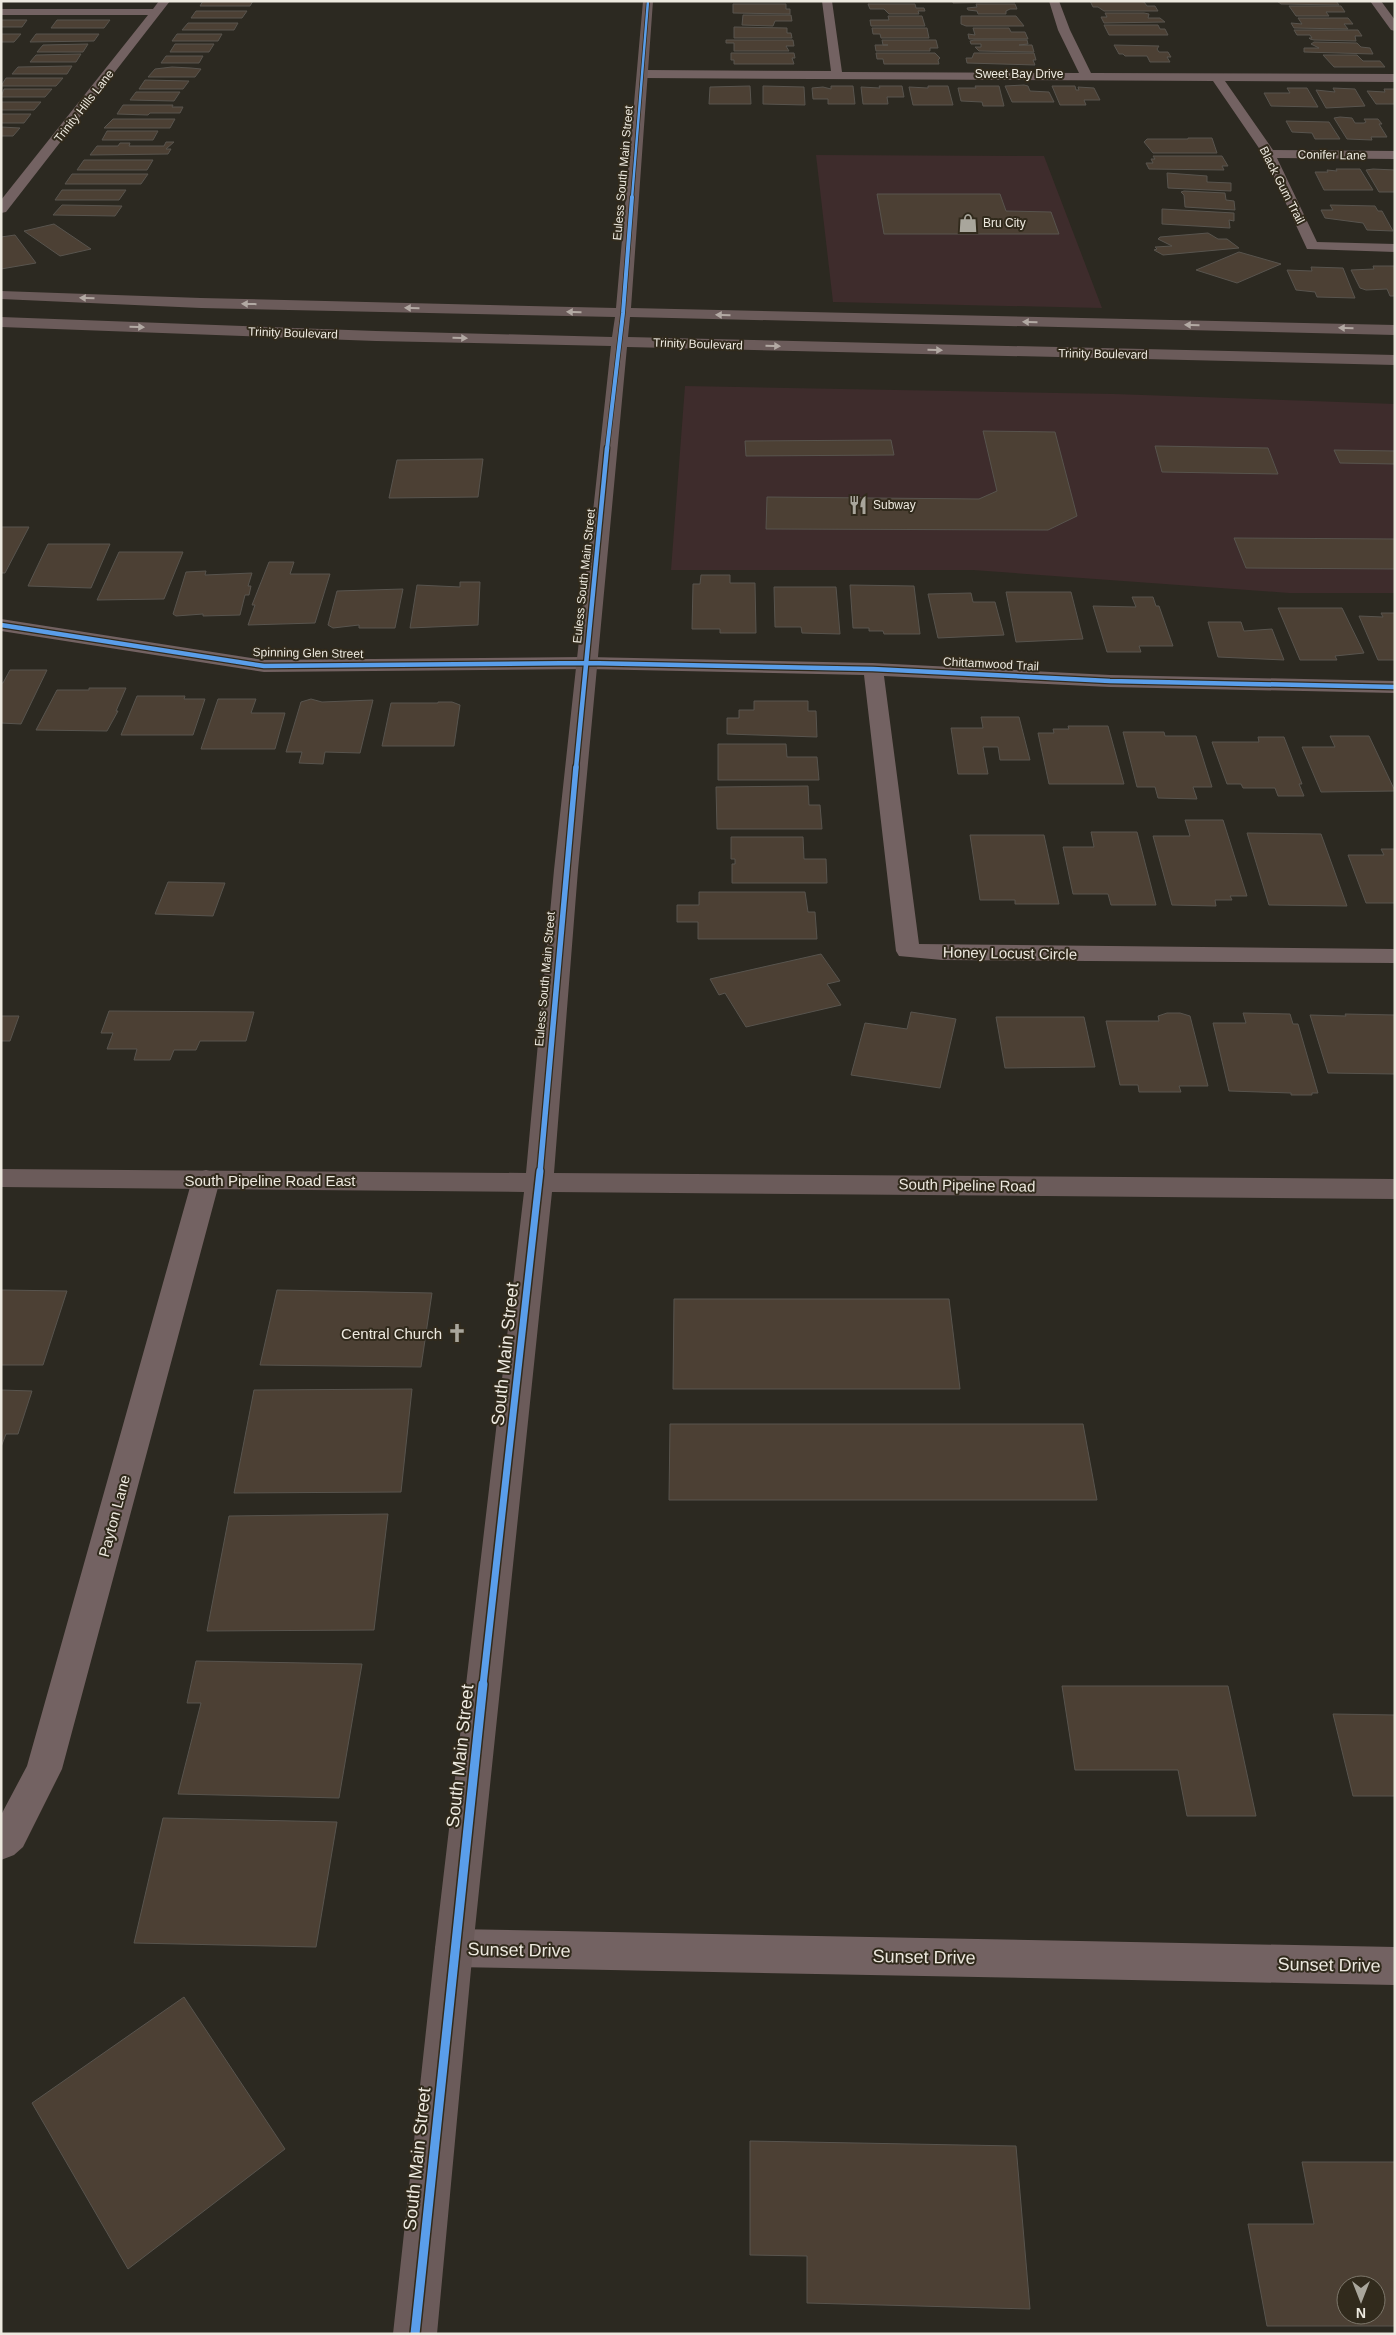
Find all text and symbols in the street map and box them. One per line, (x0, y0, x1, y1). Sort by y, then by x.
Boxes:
street label: Trinity Hills Lane (51, 67, 117, 145)
street label: Sweet Bay Drive (975, 67, 1064, 81)
street label: Euless South Main Street (610, 104, 636, 241)
street label: Black Gum Trail (1257, 144, 1307, 226)
street label: Conifer Lane (1298, 147, 1367, 163)
shop icon: Bru City (957, 212, 979, 234)
place label: Bru City (983, 216, 1026, 230)
one-way arrow (79, 294, 95, 302)
one-way arrow (241, 300, 257, 308)
one-way arrow (403, 304, 419, 312)
one-way arrow (566, 308, 582, 316)
one-way arrow (715, 311, 731, 319)
one-way arrow (1021, 317, 1037, 325)
one-way arrow (1184, 321, 1200, 329)
one-way arrow (130, 323, 146, 331)
street label: Trinity Boulevard (248, 324, 338, 342)
one-way arrow (1338, 324, 1354, 332)
one-way arrow (452, 334, 468, 342)
street label: Trinity Boulevard (653, 335, 743, 353)
one-way arrow (765, 342, 781, 350)
one-way arrow (927, 346, 943, 354)
street label: Trinity Boulevard (1058, 346, 1148, 362)
restaurant icon: Subway (847, 494, 869, 516)
place label: Subway (873, 498, 916, 512)
street label: Euless South Main Street (570, 507, 598, 644)
street label: Spinning Glen Street (253, 645, 364, 661)
street label: Chittamwood Trail (943, 654, 1039, 674)
street label: Euless South Main Street (532, 910, 558, 1047)
street label: Honey Locust Circle (943, 943, 1077, 963)
street label: South Pipeline Road East (185, 1172, 356, 1189)
street label: South Pipeline Road (898, 1175, 1036, 1195)
street label: South Main Street (488, 1281, 522, 1427)
church icon: Central Church (446, 1322, 468, 1344)
place label: Central Church (341, 1325, 442, 1342)
street label: Payton Lane (95, 1473, 133, 1559)
street label: South Main Street (443, 1683, 477, 1829)
street label: Sunset Drive (467, 1939, 571, 1961)
street label: Sunset Drive (872, 1946, 976, 1968)
street label: Sunset Drive (1277, 1954, 1381, 1976)
street label: South Main Street (400, 2086, 434, 2232)
north arrow (1336, 2275, 1386, 2325)
text: N (1356, 2305, 1366, 2321)

